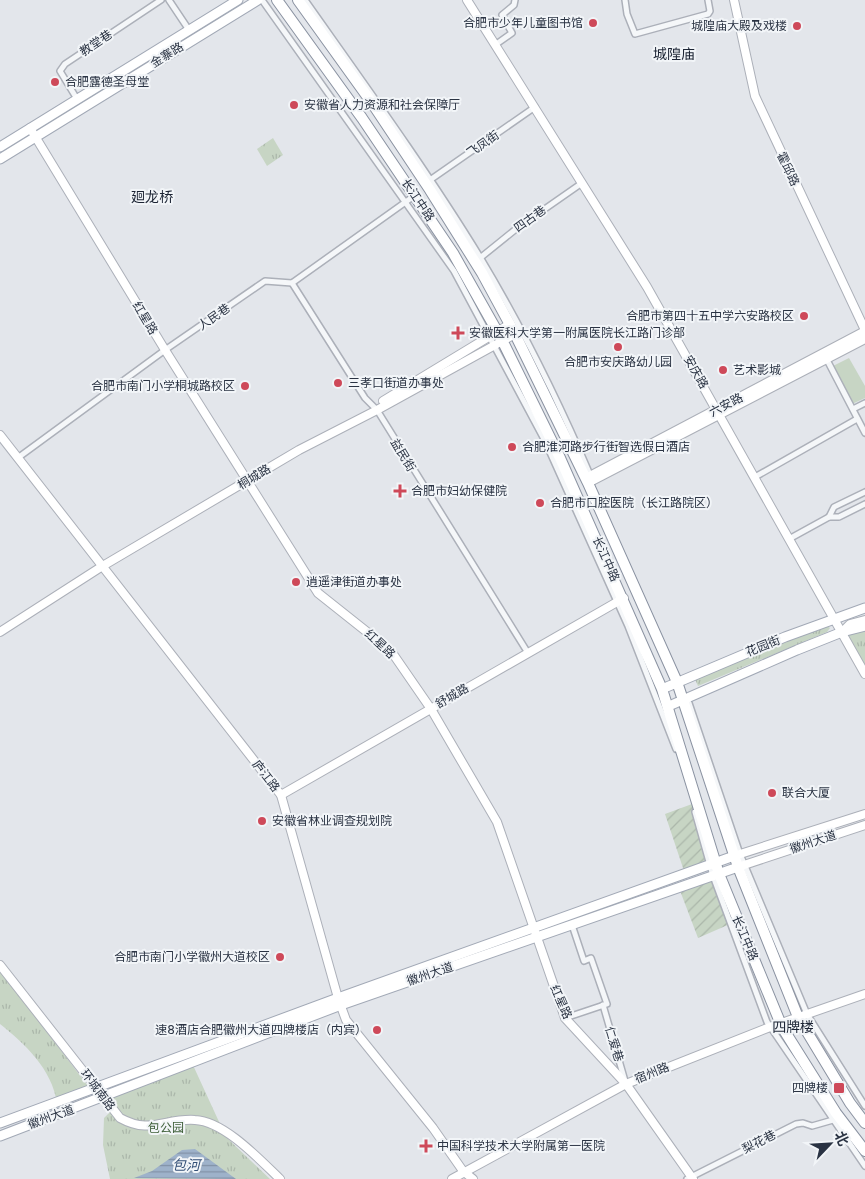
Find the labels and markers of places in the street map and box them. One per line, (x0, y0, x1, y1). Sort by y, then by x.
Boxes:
place label: 合肥市少年儿童图书馆 (463, 16, 583, 30)
marker: 合肥市少年儿童图书馆 (587, 17, 599, 29)
place label: 城隍庙大殿及戏楼 (691, 19, 787, 33)
marker: 城隍庙大殿及戏楼 (791, 20, 803, 32)
place label: 合肥露德圣母堂 (65, 75, 149, 89)
marker: 合肥露德圣母堂 (49, 76, 61, 88)
place label: 安徽省人力资源和社会保障厅 (304, 98, 460, 112)
marker: 安徽省人力资源和社会保障厅 (288, 99, 300, 111)
place label: 合肥市第四十五中学六安路校区 (626, 309, 794, 323)
marker: 合肥市第四十五中学六安路校区 (798, 310, 810, 322)
marker: 安徽医科大学第一附属医院长江路门诊部 (451, 326, 465, 340)
place label: 安徽医科大学第一附属医院长江路门诊部 (469, 326, 685, 340)
marker: 合肥市安庆路幼儿园 (612, 341, 624, 353)
place label: 合肥市安庆路幼儿园 (564, 355, 672, 369)
place label: 艺术影城 (733, 363, 781, 377)
marker: 艺术影城 (717, 364, 729, 376)
place label: 三孝口街道办事处 (348, 376, 444, 390)
marker: 三孝口街道办事处 (332, 377, 344, 389)
place label: 合肥市南门小学桐城路校区 (91, 379, 235, 393)
marker: 合肥市南门小学桐城路校区 (239, 380, 251, 392)
place label: 合肥淮河路步行街智选假日酒店 (522, 440, 690, 454)
marker: 合肥淮河路步行街智选假日酒店 (506, 441, 518, 453)
marker: 合肥市妇幼保健院 (393, 484, 407, 498)
place label: 合肥市妇幼保健院 (411, 484, 507, 498)
place label: 合肥市口腔医院（长江路院区） (550, 496, 718, 510)
marker: 合肥市口腔医院（长江路院区） (534, 497, 546, 509)
place label: 逍遥津街道办事处 (306, 575, 402, 589)
marker: 逍遥津街道办事处 (290, 576, 302, 588)
place label: 联合大厦 (782, 786, 830, 800)
marker: 联合大厦 (766, 787, 778, 799)
place label: 安徽省林业调查规划院 (272, 814, 392, 828)
marker: 安徽省林业调查规划院 (256, 815, 268, 827)
place label: 合肥市南门小学徽州大道校区 (114, 950, 270, 964)
marker: 合肥市南门小学徽州大道校区 (274, 951, 286, 963)
place label: 速8酒店合肥徽州大道四牌楼店（内宾） (155, 1023, 367, 1037)
marker: 速8酒店合肥徽州大道四牌楼店（内宾） (371, 1024, 383, 1036)
place label: 四牌楼 (792, 1081, 828, 1095)
marker: 四牌楼 (832, 1081, 846, 1095)
marker: 中国科学技术大学附属第一医院 (419, 1139, 433, 1153)
place label: 中国科学技术大学附属第一医院 (437, 1139, 605, 1153)

